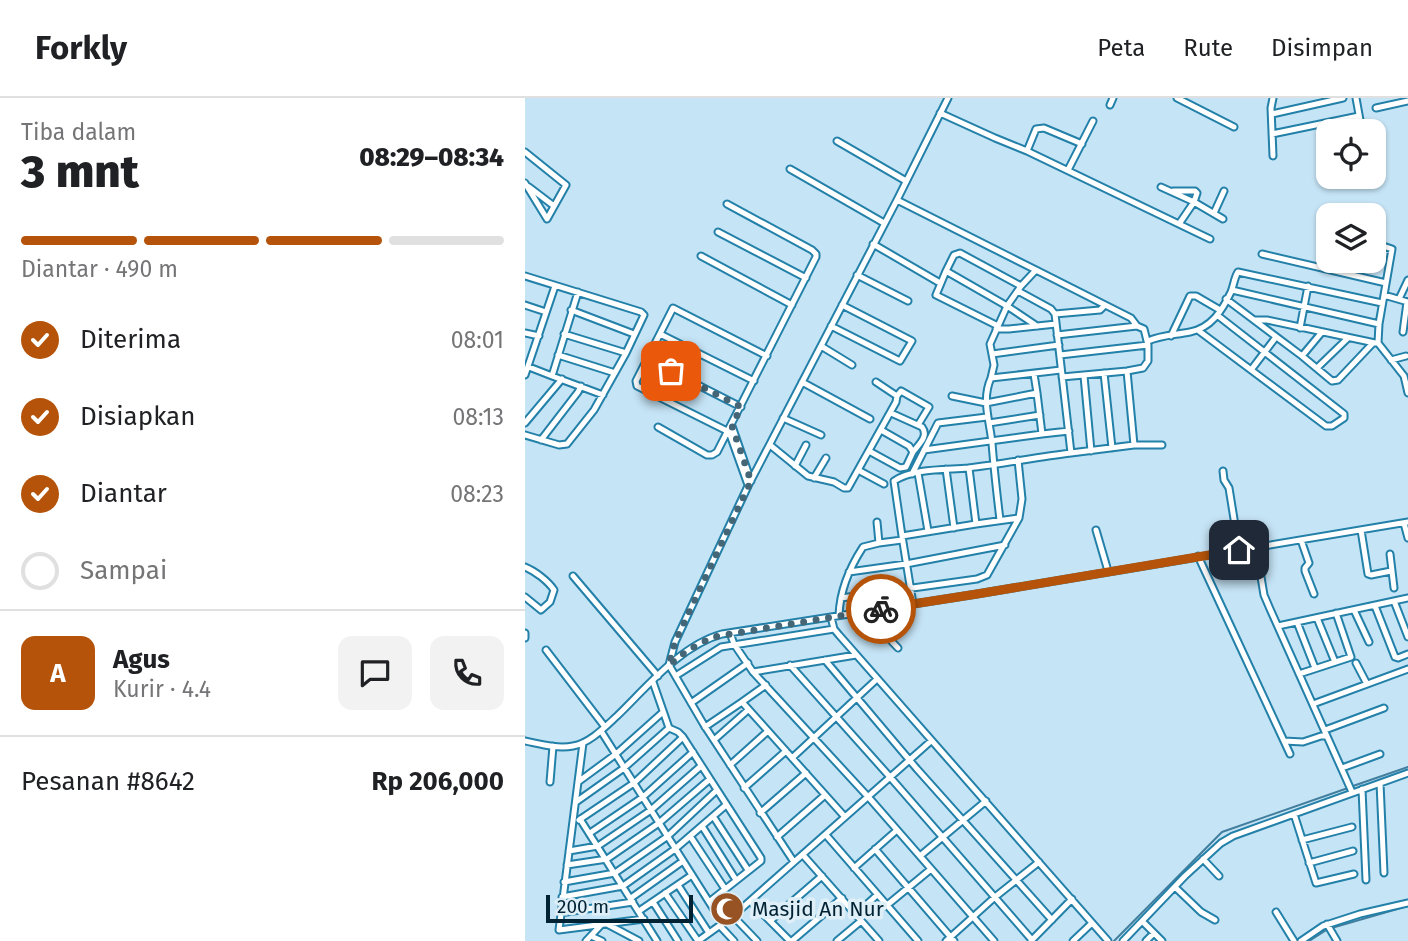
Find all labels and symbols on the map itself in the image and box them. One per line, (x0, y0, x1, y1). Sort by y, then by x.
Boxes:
pin (641, 341, 701, 401)
pin (1209, 520, 1269, 580)
courier (846, 574, 916, 644)
mosque icon: Masjid An Nur (708, 890, 746, 928)
scale bar (546, 892, 693, 924)
place label: Masjid An Nur (752, 896, 884, 922)

